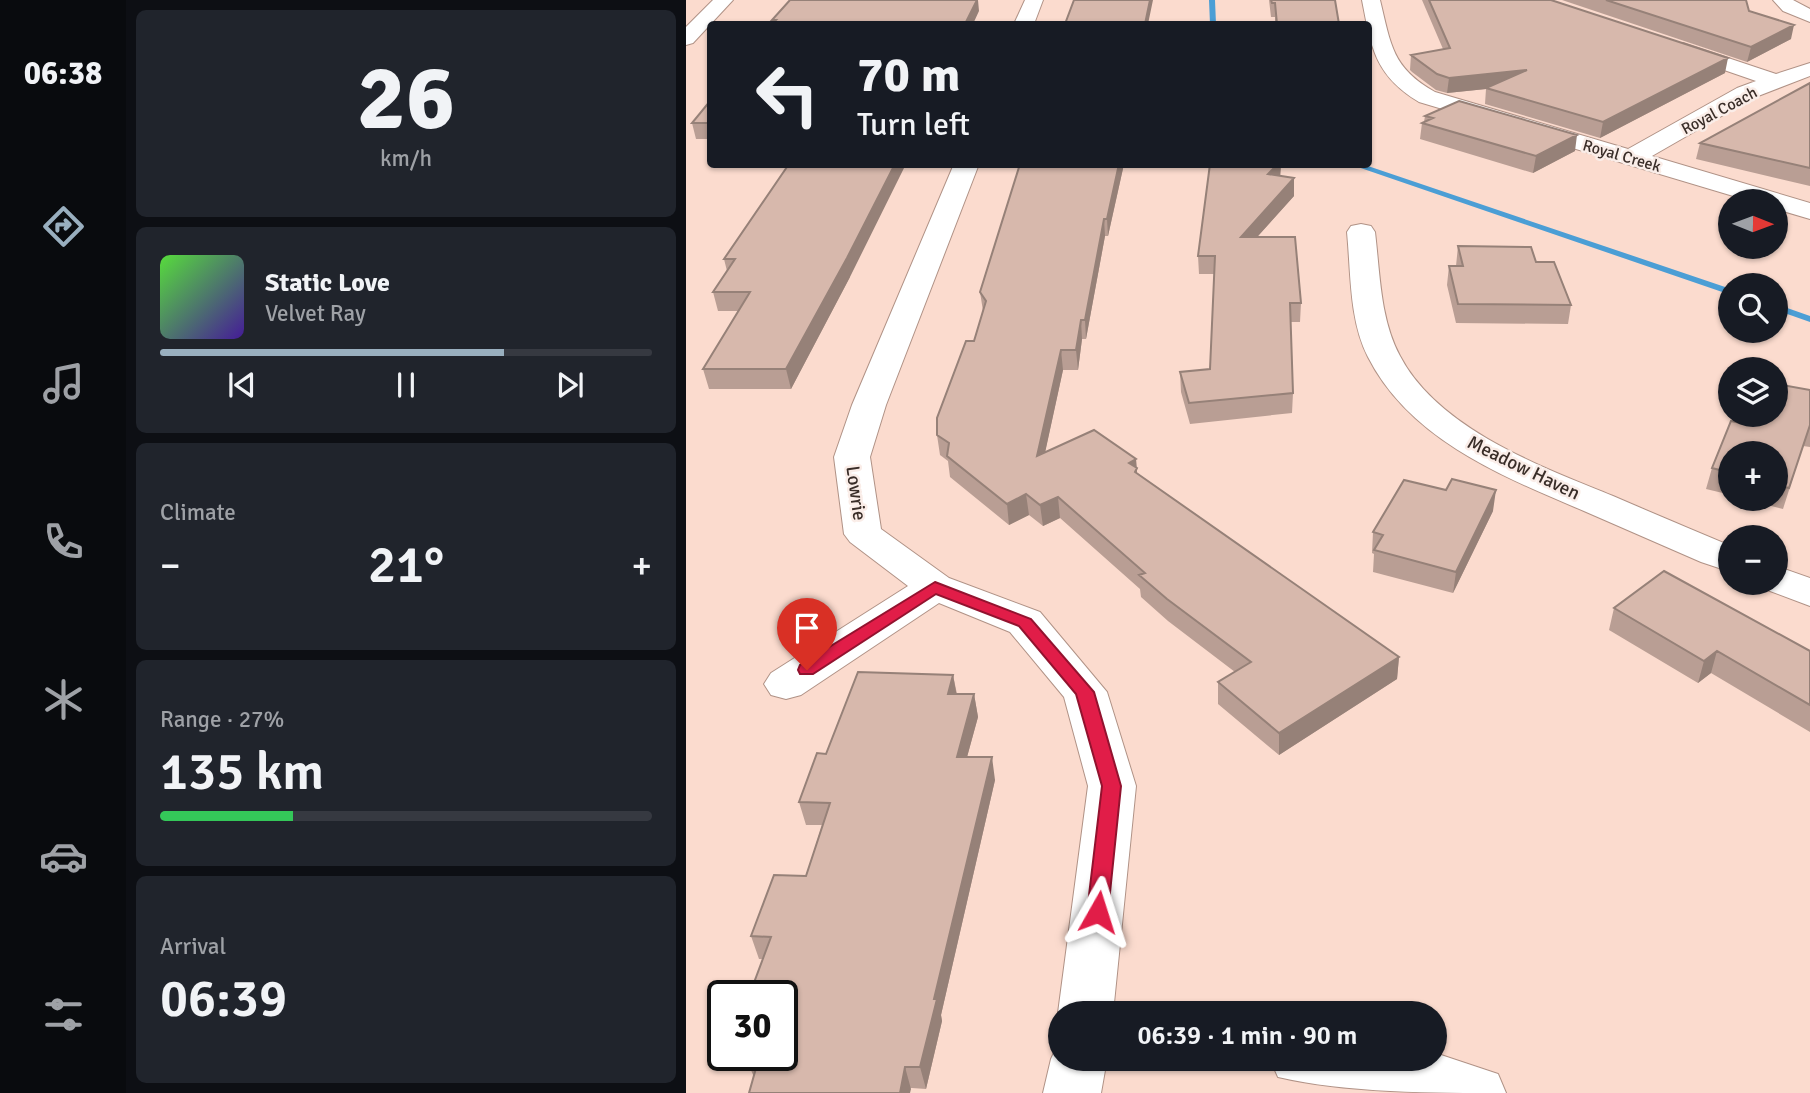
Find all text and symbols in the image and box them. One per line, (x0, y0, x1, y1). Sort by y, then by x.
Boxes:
text: 26 (357, 42, 455, 155)
text: 70 m (857, 45, 960, 105)
icon: left (742, 49, 833, 140)
text: 06:38 (24, 54, 102, 93)
street label: Royal Coach (1678, 83, 1761, 139)
text: Turn left (857, 105, 970, 144)
street label: Royal Creek (1580, 135, 1663, 177)
text: km/h (380, 144, 432, 173)
north arrow (1718, 189, 1788, 259)
map controls (1718, 189, 1788, 595)
icon: directions (39, 202, 88, 251)
text: Static Love (265, 267, 390, 299)
button: search (1718, 273, 1788, 343)
text: Velvet Ray (265, 299, 366, 328)
button: layers (1718, 357, 1788, 427)
icon: music (39, 359, 88, 408)
icon: previous (223, 366, 261, 404)
icon: pause (387, 366, 425, 404)
icon: next (551, 366, 589, 404)
street label: Meadow Haven (1463, 430, 1584, 506)
button: + (1718, 441, 1788, 511)
street label: Lowrie (840, 464, 872, 522)
text: Climate (160, 498, 236, 527)
icon: phone (39, 517, 88, 566)
button: − (1718, 525, 1788, 595)
text: 21° (368, 533, 444, 597)
text: − (160, 542, 181, 589)
text: + (631, 542, 652, 589)
pin (777, 598, 837, 670)
icon: arrive (788, 609, 826, 647)
icon: climate (39, 675, 88, 724)
text: Range · 27% (160, 705, 284, 734)
text: 135 km (160, 740, 324, 804)
icon: car (39, 832, 88, 881)
position arrow (1061, 875, 1135, 949)
text: Arrival (160, 932, 226, 961)
text: 06:39 (160, 967, 287, 1031)
speed limit sign: 30 (707, 980, 798, 1071)
icon: filters (39, 990, 88, 1039)
text: 06:39 · 1 min · 90 m (1138, 1020, 1357, 1052)

